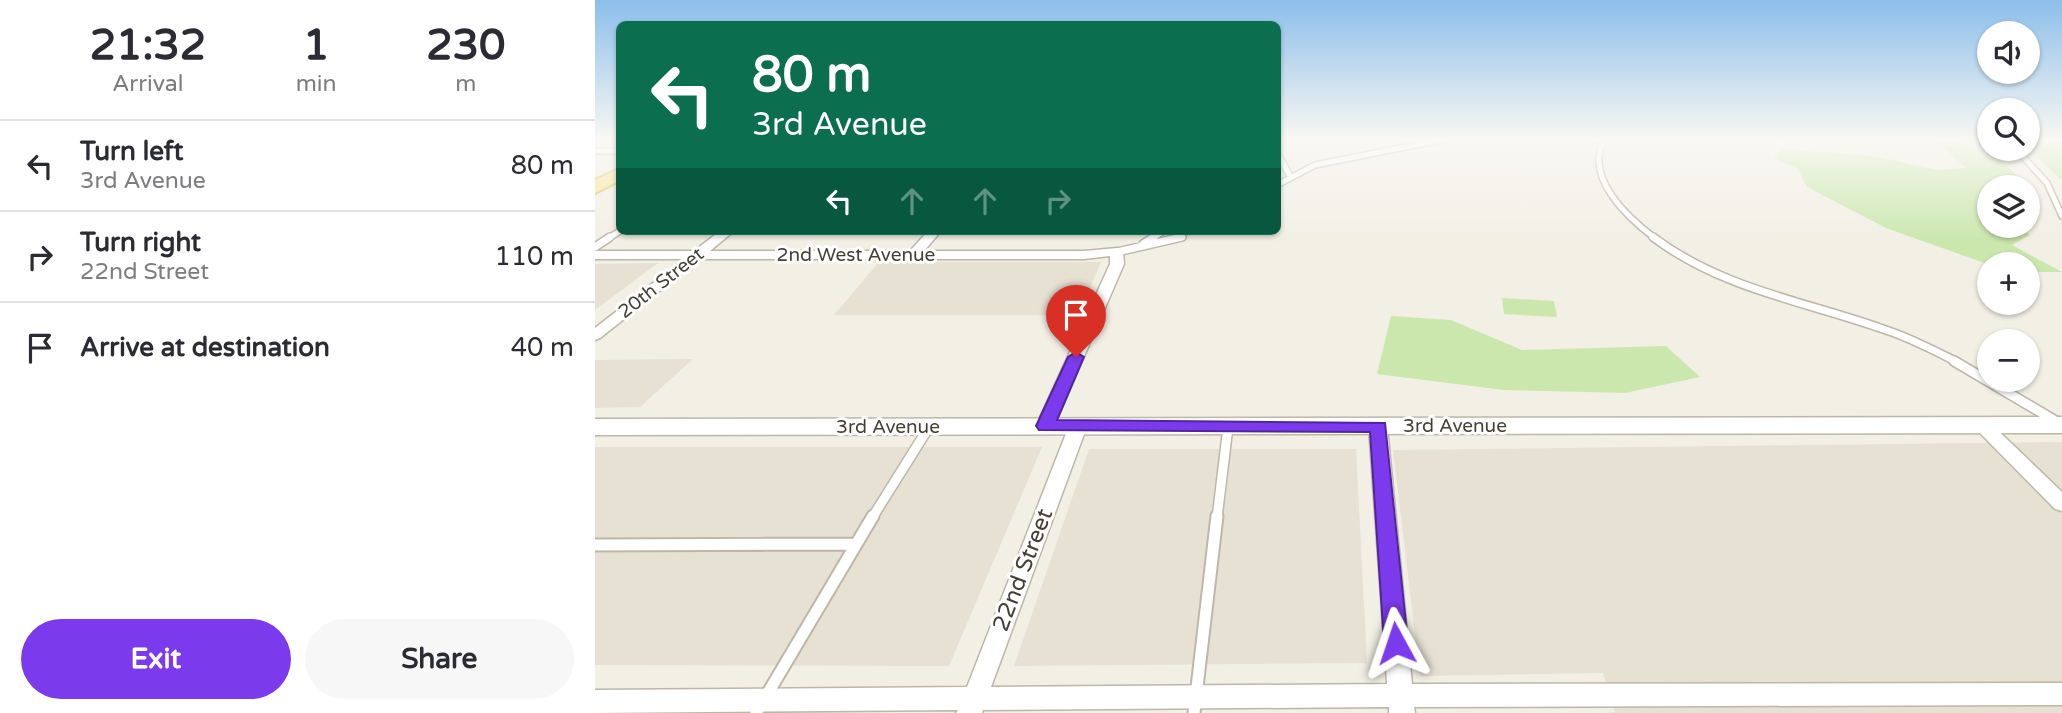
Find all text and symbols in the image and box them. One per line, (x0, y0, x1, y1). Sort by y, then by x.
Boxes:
text: 21:32 (90, 20, 206, 71)
text: 1 (303, 20, 329, 71)
text: 230 (426, 20, 505, 71)
map controls (1977, 21, 2040, 392)
button: sound (1977, 21, 2040, 84)
text: 80 m (752, 46, 871, 105)
icon: left (637, 49, 728, 140)
text: Arrival (112, 70, 183, 98)
text: min (296, 70, 337, 98)
text: m (455, 70, 476, 98)
button: search (1977, 98, 2040, 161)
text: 3rd Avenue (752, 106, 927, 144)
text: Turn left (80, 136, 183, 167)
icon: left (21, 147, 59, 185)
text: 80 m (511, 150, 574, 181)
text: 3rd Avenue (80, 167, 206, 195)
button: layers (1977, 175, 2040, 238)
icon: left (820, 182, 858, 220)
icon: ahead (893, 182, 931, 220)
icon: ahead (966, 182, 1004, 220)
icon: right (1039, 182, 1077, 220)
text: Turn right (80, 227, 201, 258)
icon: right (21, 238, 59, 276)
text: 110 m (494, 241, 574, 272)
street label: 20th Street (614, 243, 708, 323)
street label: 2nd West Avenue (777, 244, 935, 266)
button: + (1977, 252, 2040, 315)
text: 22nd Street (80, 258, 209, 286)
pin (1046, 285, 1106, 357)
icon: arrive (1057, 296, 1095, 334)
icon: arrive (21, 329, 59, 367)
button: − (1977, 329, 2040, 392)
text: Arrive at destination (80, 332, 330, 363)
text: 40 m (511, 332, 574, 363)
street label: 3rd Avenue (1403, 415, 1507, 437)
street label: 3rd Avenue (836, 416, 940, 438)
street label: 22nd Street (987, 505, 1059, 635)
position arrow (1359, 606, 1433, 680)
button: Exit (21, 619, 291, 699)
button: Share (305, 619, 574, 699)

